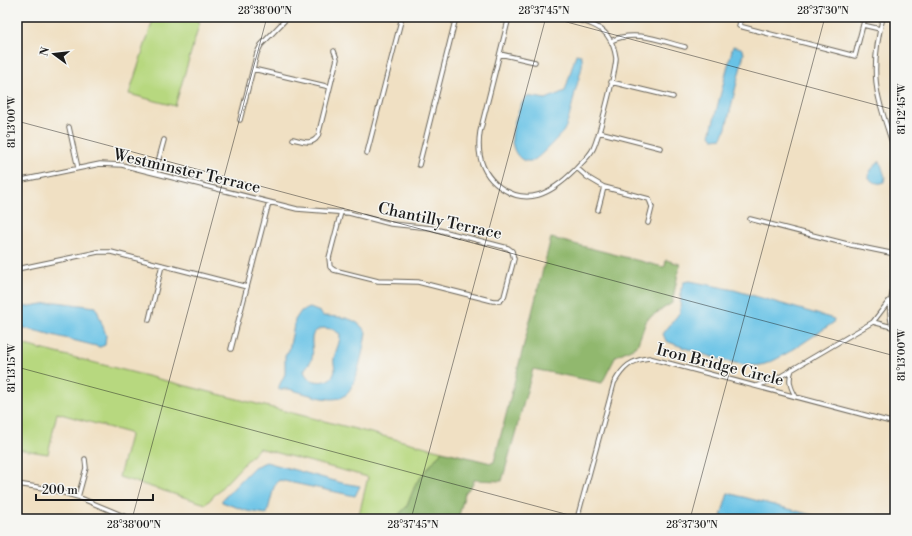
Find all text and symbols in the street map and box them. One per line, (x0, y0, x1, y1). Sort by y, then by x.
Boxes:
text: 28°38'00"N (238, 5, 293, 17)
text: 28°37'45"N (519, 5, 570, 17)
text: 28°37'30"N (797, 5, 849, 17)
north arrow (34, 34, 74, 74)
text: N (37, 45, 53, 58)
text: 81°12'45"W (896, 83, 908, 134)
text: 81°13'00"W (6, 95, 18, 148)
street label: Westminster Terrace (111, 144, 263, 198)
street label: Chantilly Terrace (376, 198, 504, 244)
text: 81°13'00"W (896, 328, 908, 381)
street label: Iron Bridge Circle (654, 339, 786, 391)
text: 81°13'15"W (6, 343, 18, 392)
scale bar (36, 476, 153, 502)
text: 200 m (42, 483, 78, 498)
text: 28°38'00"N (107, 519, 162, 531)
text: 28°37'45"N (388, 519, 439, 531)
text: 28°37'30"N (666, 519, 718, 531)

